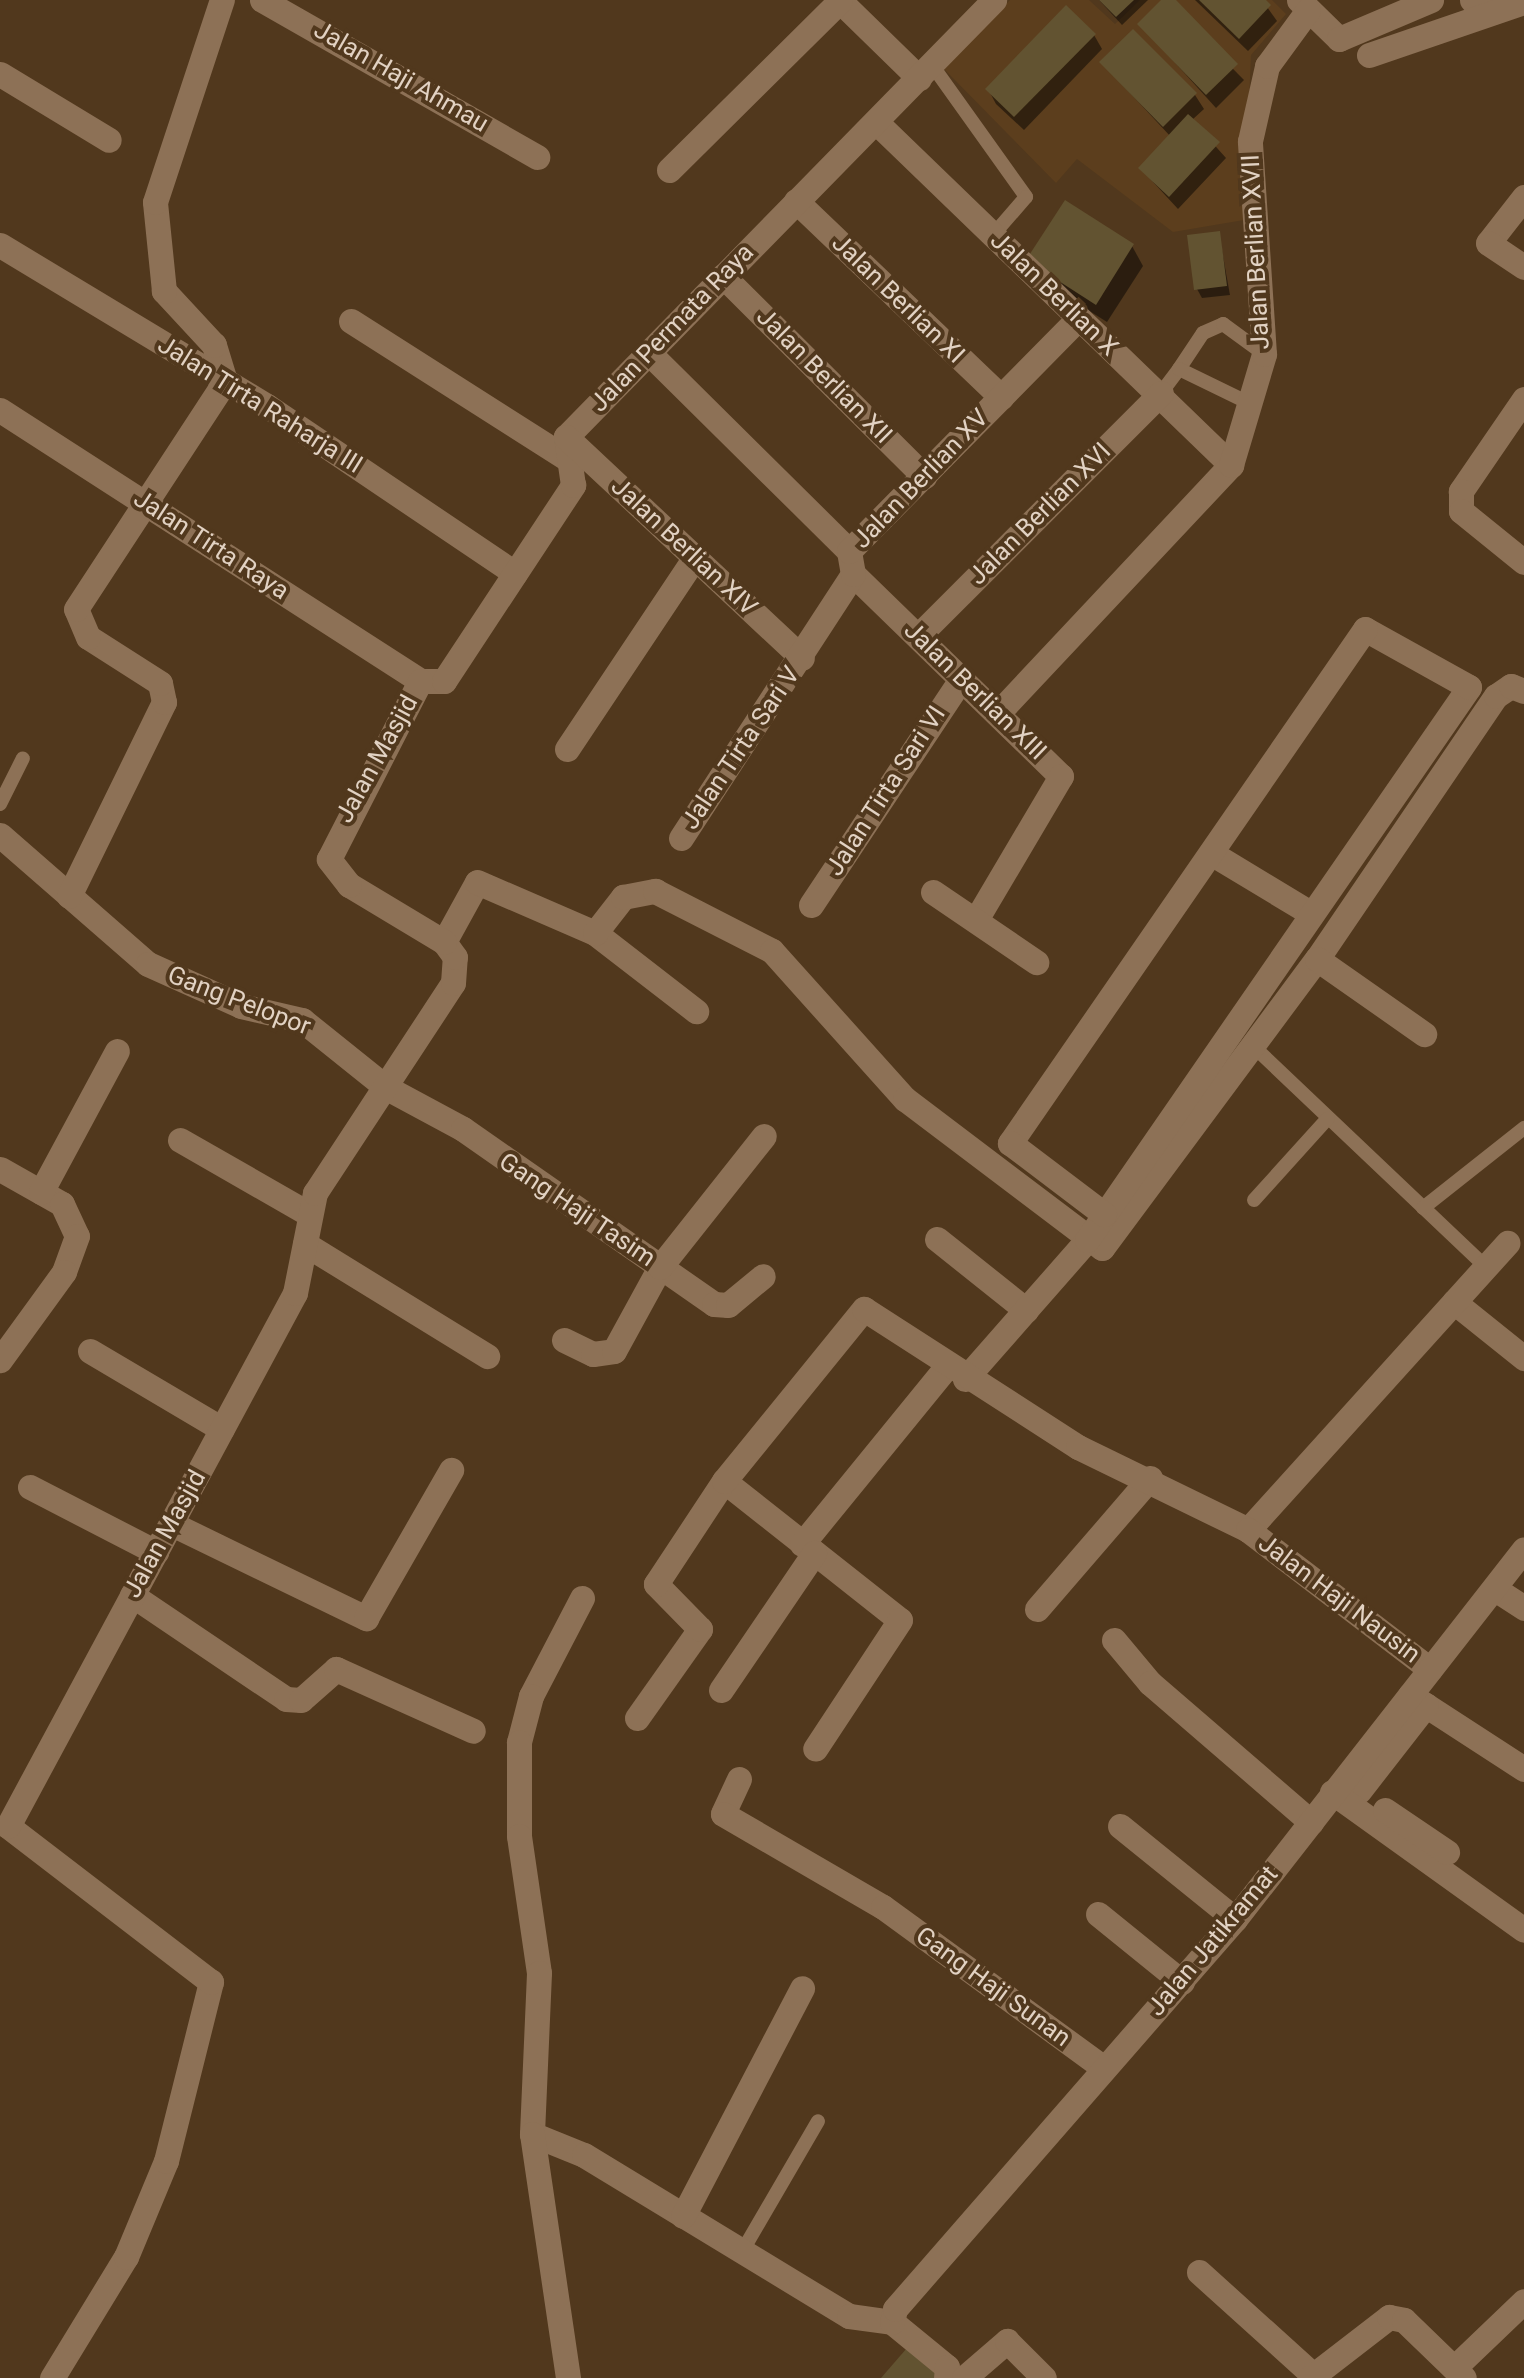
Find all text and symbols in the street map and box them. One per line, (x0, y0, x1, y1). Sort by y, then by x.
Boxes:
street label: Jalan Haji Ahmau (309, 15, 493, 139)
street label: Jalan Berlian XVII (1236, 154, 1276, 350)
street label: Jalan Berlian X (984, 226, 1124, 362)
street label: Jalan Berlian XI (825, 228, 971, 370)
street label: Jalan Permata Raya (584, 238, 760, 418)
street label: Jalan Berlian XII (750, 302, 898, 450)
street label: Jalan Tirta Raharja III (152, 330, 368, 480)
street label: Jalan Berlian XV (847, 403, 995, 555)
street label: Jalan Berlian XVI (963, 437, 1117, 591)
street label: Jalan Berlian XIV (605, 472, 763, 622)
street label: Jalan Tirta Raya (128, 484, 294, 606)
street label: Jalan Berlian XIII (898, 616, 1052, 766)
street label: Jalan Tirta Sari V (675, 661, 807, 835)
street label: Jalan Masjid (330, 690, 424, 828)
street label: Jalan Tirta Sari VI (820, 700, 952, 882)
street label: Gang Pelopor (163, 960, 315, 1042)
street label: Gang Haji Tasim (493, 1147, 661, 1273)
street label: Jalan Masjid (118, 1465, 212, 1603)
street label: Jalan Haji Nausin (1252, 1528, 1426, 1670)
street label: Jalan Jatikramat (1142, 1860, 1284, 2022)
street label: Gang Haji Sunan (910, 1921, 1076, 2053)

